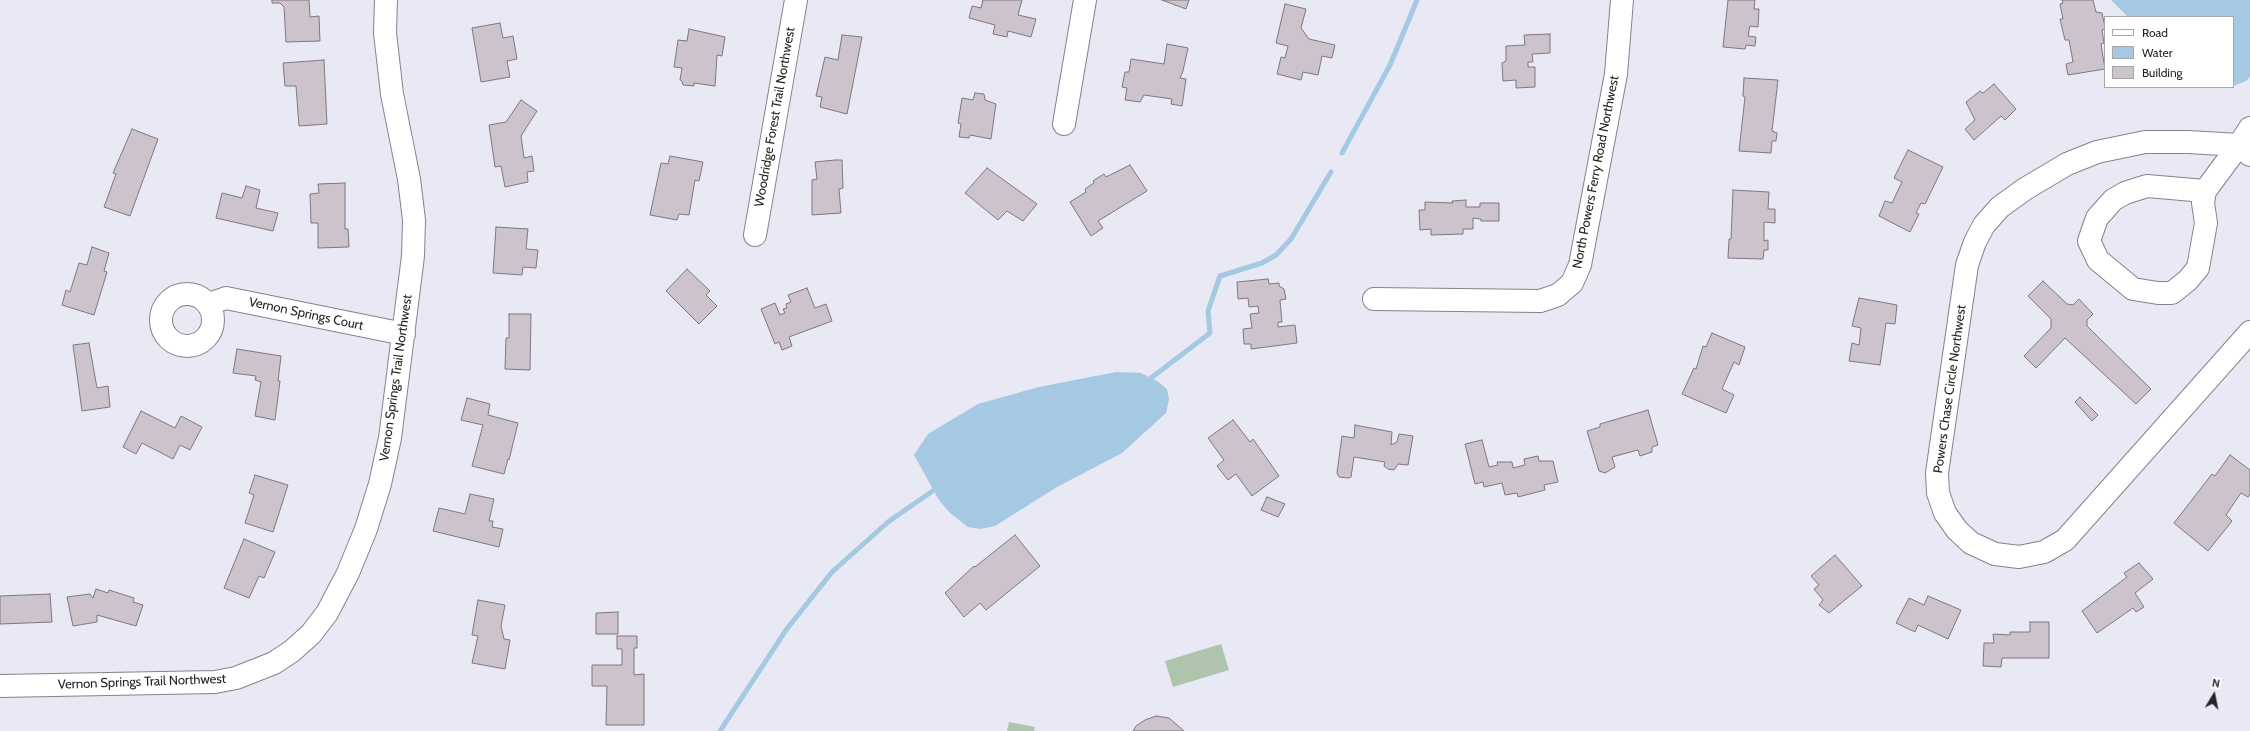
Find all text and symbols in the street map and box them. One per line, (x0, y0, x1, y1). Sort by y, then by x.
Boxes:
legend (2104, 16, 2234, 88)
text: Road (2142, 25, 2168, 40)
street label: Woodridge Forest Trail Northwest (751, 26, 799, 208)
text: Water (2142, 45, 2172, 60)
text: Building (2142, 65, 2183, 80)
street label: North Powers Ferry Road Northwest (1570, 74, 1622, 270)
street label: Vernon Springs Court (247, 294, 365, 334)
street label: Vernon Springs Trail Northwest (377, 294, 415, 462)
street label: Powers Chase Circle Northwest (1930, 304, 1970, 474)
street label: Vernon Springs Trail Northwest (58, 671, 226, 693)
north arrow (2194, 675, 2234, 715)
text: N (2211, 676, 2221, 691)

